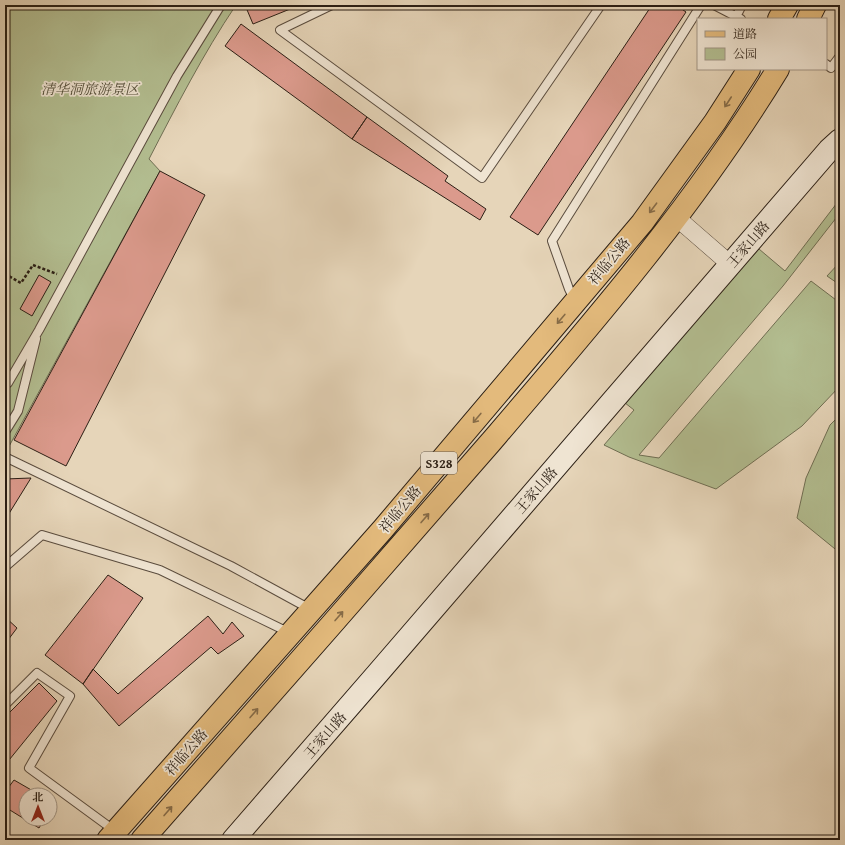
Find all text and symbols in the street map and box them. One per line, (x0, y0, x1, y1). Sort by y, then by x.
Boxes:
legend (697, 18, 827, 70)
text: 道路 (733, 25, 757, 42)
text: 公园 (733, 45, 757, 62)
park label: 清华洞旅游景区 (41, 79, 141, 99)
one-way arrow (724, 96, 732, 107)
one-way arrow (649, 202, 658, 213)
street label: 王家山路 (722, 216, 774, 272)
street label: 祥临公路 (583, 233, 635, 289)
one-way arrow (557, 313, 566, 323)
one-way arrow (473, 412, 482, 423)
road number: S328 (421, 452, 457, 474)
street label: 王家山路 (510, 462, 562, 518)
street label: 祥临公路 (374, 481, 426, 537)
one-way arrow (421, 513, 430, 523)
one-way arrow (335, 610, 344, 621)
street label: 王家山路 (299, 707, 351, 763)
one-way arrow (249, 708, 258, 718)
street label: 祥临公路 (160, 724, 212, 780)
north arrow (18, 787, 58, 827)
text: 北 (33, 789, 44, 805)
one-way arrow (163, 805, 172, 816)

